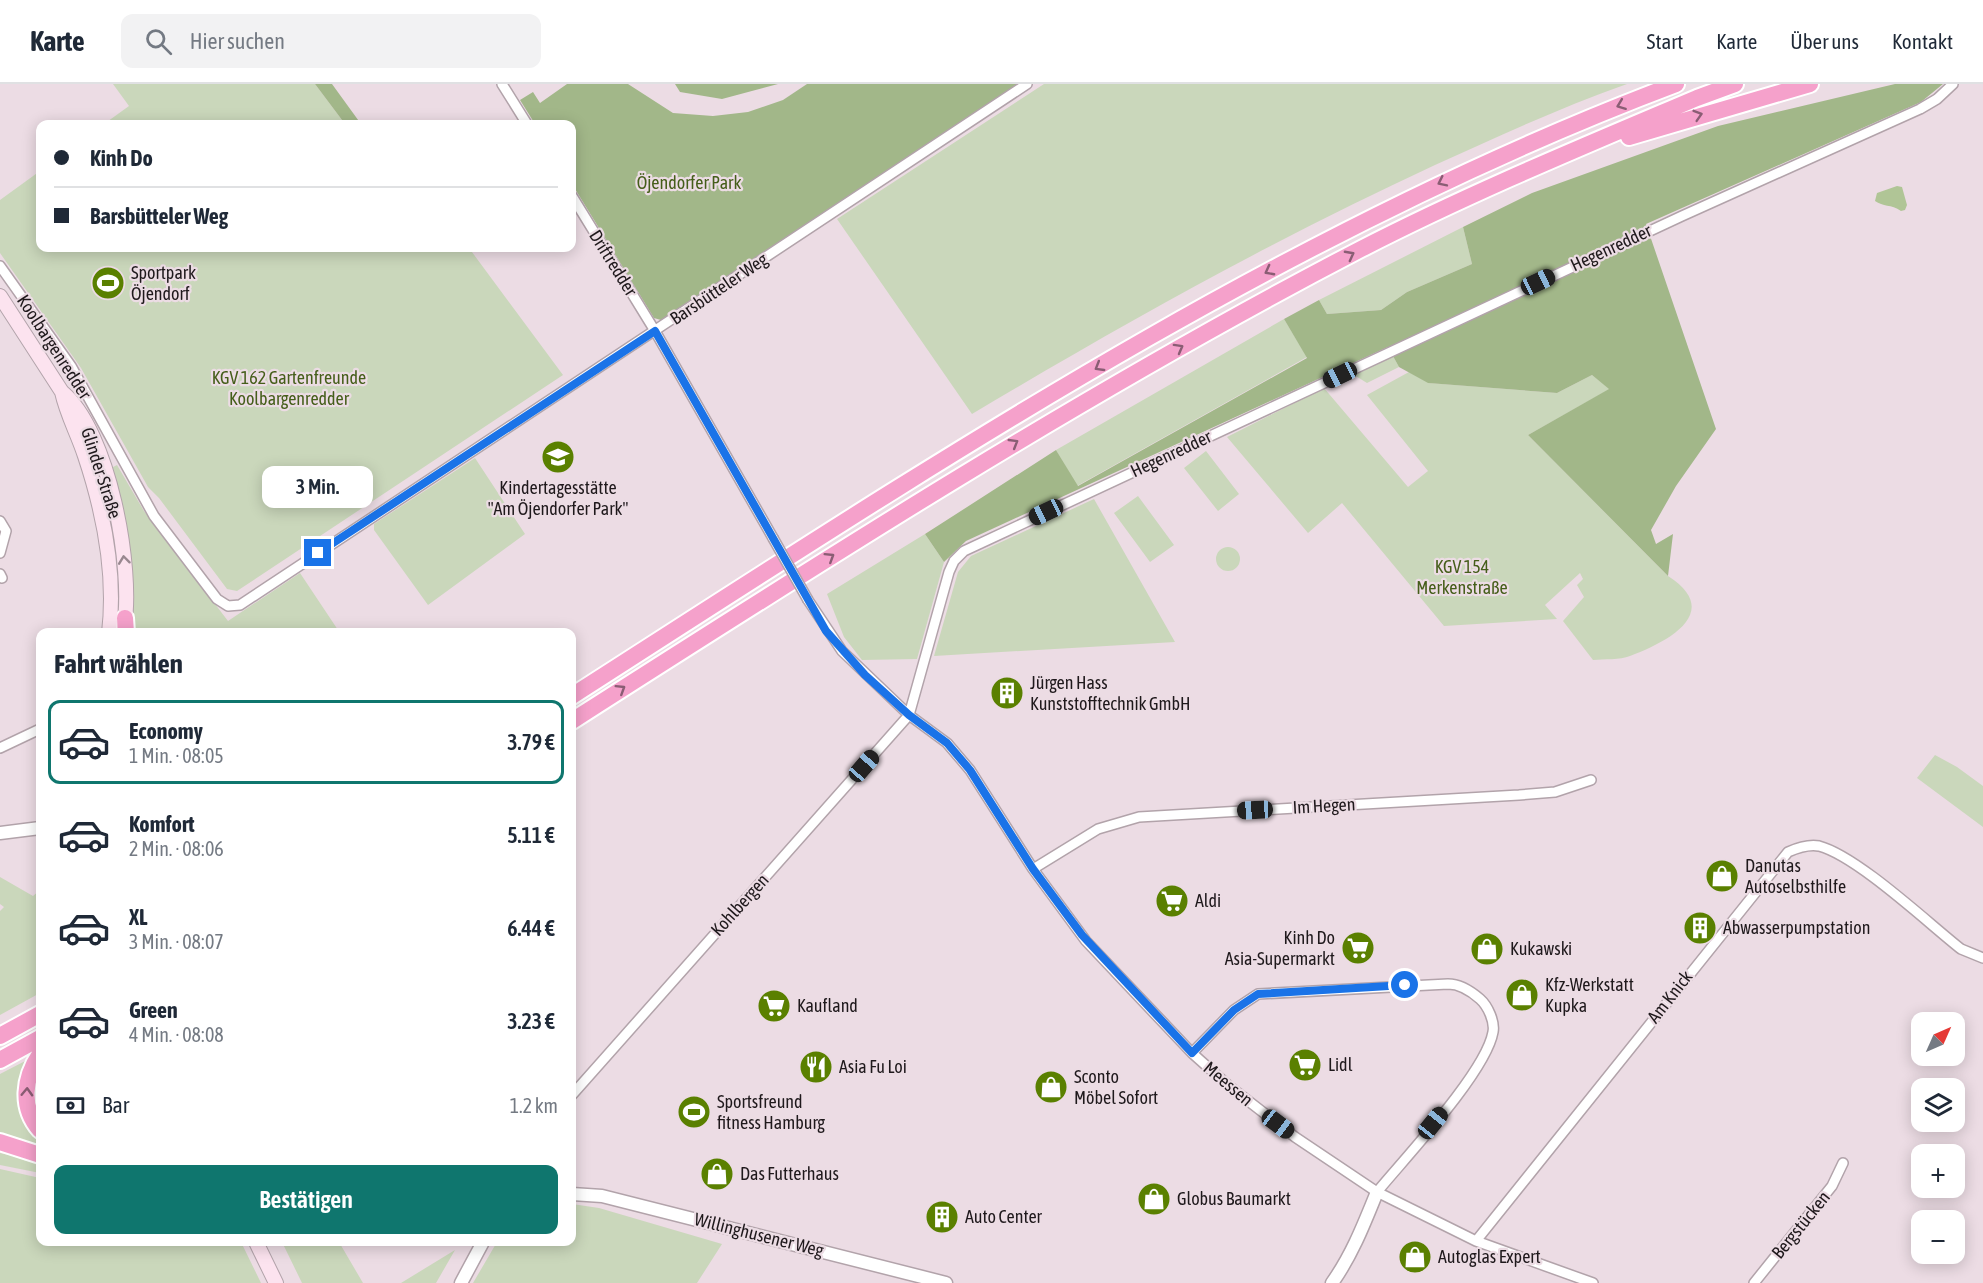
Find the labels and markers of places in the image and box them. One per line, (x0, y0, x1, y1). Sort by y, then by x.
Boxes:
place label: Sportpark Öjendorf (131, 262, 196, 304)
sports icon: Sportpark Öjendorf (90, 265, 126, 301)
school or university icon: Kindertagesstätte "Am Öjendorfer Park" (540, 439, 576, 475)
place label: Kindertagesstätte "Am Öjendorfer Park" (488, 477, 628, 519)
place label: Jürgen Hass Kunststofftechnik GmbH (1030, 672, 1190, 714)
building icon: Jürgen Hass Kunststofftechnik GmbH (989, 675, 1025, 711)
place label: Danutas Autoselbsthilfe (1745, 855, 1846, 897)
shop icon: Danutas Autoselbsthilfe (1704, 858, 1740, 894)
supermarket icon: Aldi (1154, 883, 1190, 919)
place label: Aldi (1195, 890, 1221, 911)
building icon: Abwasserpumpstation (1682, 910, 1718, 946)
place label: Abwasserpumpstation (1723, 917, 1870, 938)
place label: Kinh Do Asia-Supermarkt (1225, 927, 1335, 969)
supermarket icon: Kinh Do Asia-Supermarkt (1340, 930, 1376, 966)
shop icon: Kukawski (1469, 931, 1505, 967)
place label: Kukawski (1510, 938, 1572, 959)
place label: Kfz-Werkstatt Kupka (1545, 974, 1634, 1016)
shop icon: Kfz-Werkstatt Kupka (1504, 977, 1540, 1013)
supermarket icon: Kaufland (756, 988, 792, 1024)
place label: Kaufland (797, 995, 858, 1016)
supermarket icon: Lidl (1287, 1047, 1323, 1083)
restaurant icon: Asia Fu Loi (798, 1049, 834, 1085)
place label: Lidl (1328, 1054, 1353, 1075)
place label: Asia Fu Loi (839, 1056, 907, 1077)
place label: Sconto Möbel Sofort (1074, 1066, 1158, 1108)
shop icon: Sconto Möbel Sofort (1033, 1069, 1069, 1105)
place label: Sportsfreund fitness Hamburg (717, 1091, 825, 1133)
sports icon: Sportsfreund fitness Hamburg (676, 1094, 712, 1130)
shop icon: Das Futterhaus (699, 1156, 735, 1192)
place label: Das Futterhaus (740, 1163, 839, 1184)
shop icon: Globus Baumarkt (1136, 1181, 1172, 1217)
place label: Globus Baumarkt (1177, 1188, 1291, 1209)
building icon: Auto Center (924, 1199, 960, 1235)
place label: Auto Center (965, 1206, 1043, 1227)
shop icon: Autoglas Expert (1397, 1239, 1433, 1275)
place label: Autoglas Expert (1438, 1246, 1541, 1267)

